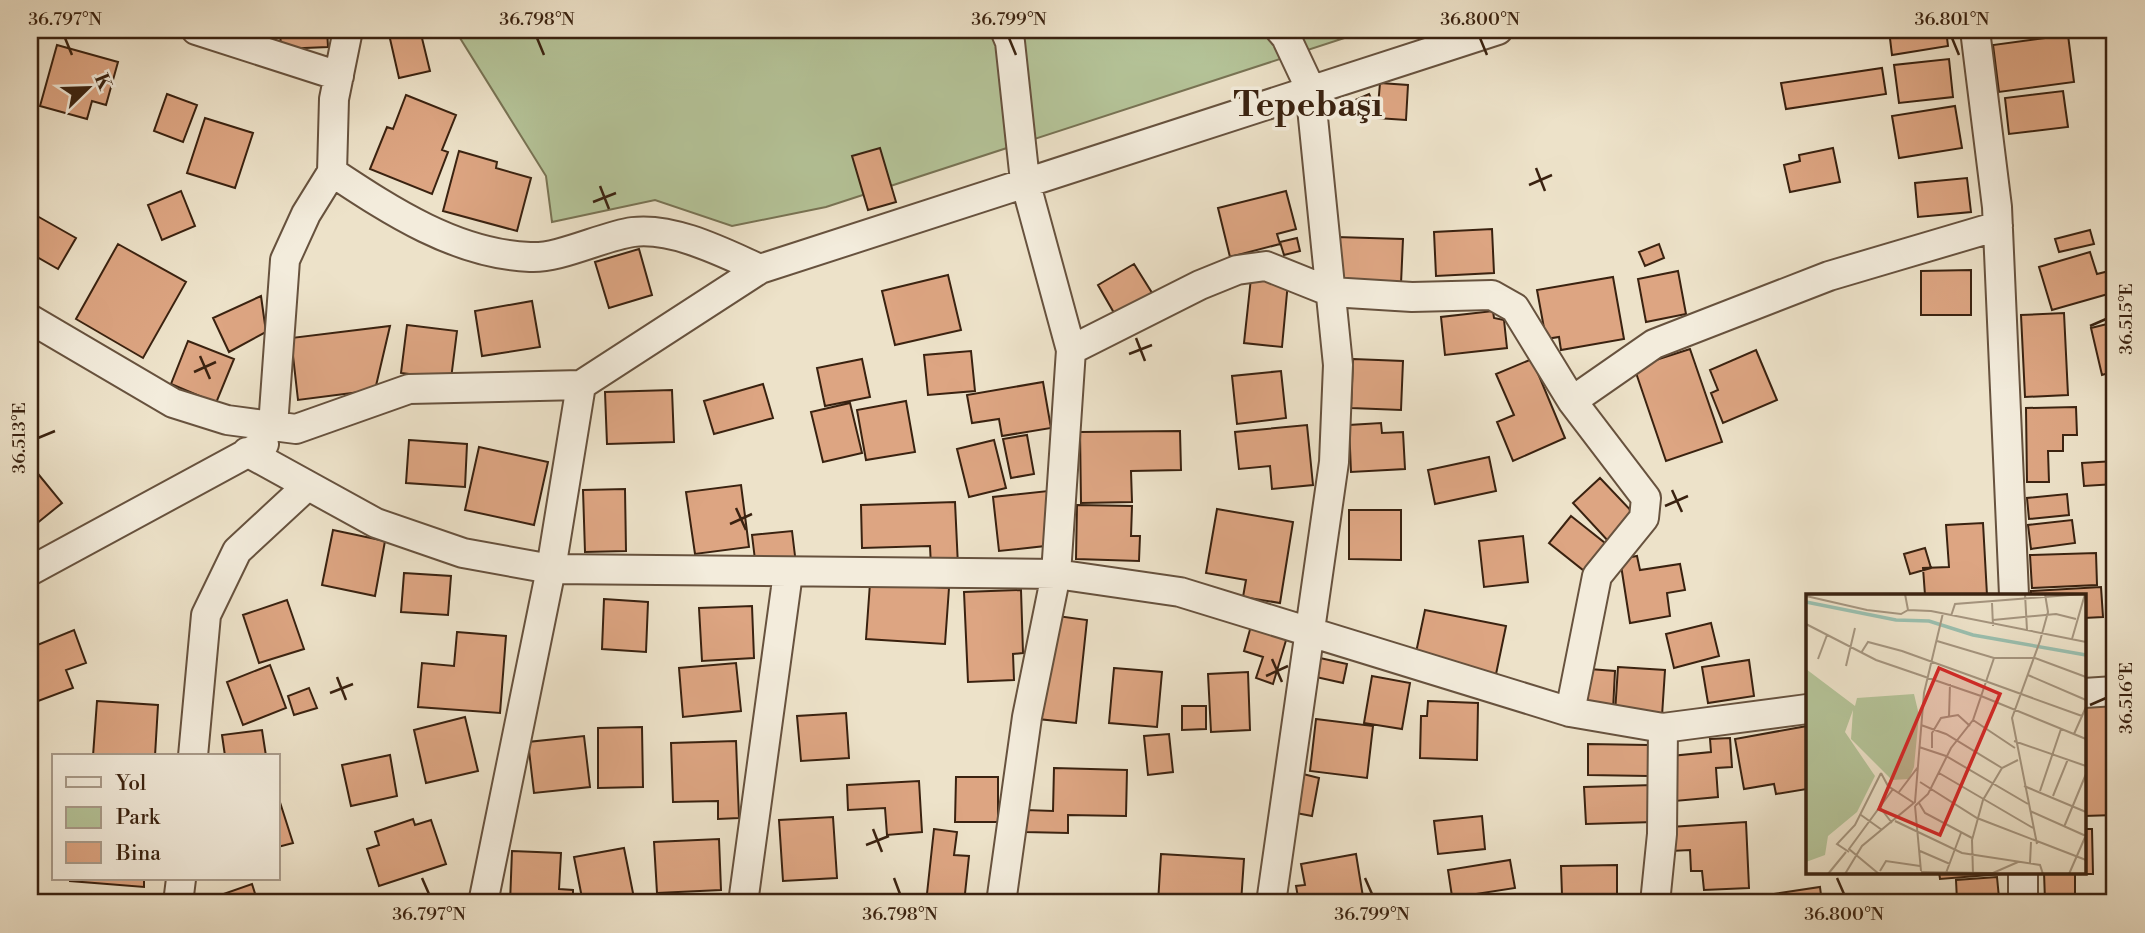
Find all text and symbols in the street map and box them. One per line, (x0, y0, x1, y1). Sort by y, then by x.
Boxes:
text: 36.797°N (28, 8, 102, 31)
text: 36.798°N (499, 8, 575, 31)
text: 36.799°N (971, 8, 1047, 31)
text: 36.800°N (1440, 8, 1520, 31)
text: 36.801°N (1915, 8, 1990, 31)
north arrow (52, 52, 122, 122)
text: K (89, 70, 117, 94)
district label: Tepebaşı (1234, 84, 1382, 127)
text: 36.515°E (2115, 283, 2138, 355)
text: 36.513°E (8, 402, 31, 474)
inset map (1806, 594, 2086, 874)
text: 36.516°E (2115, 662, 2138, 734)
legend (52, 754, 280, 880)
text: Yol (115, 771, 146, 797)
text: Park (116, 805, 161, 831)
text: Bina (115, 841, 161, 867)
text: 36.797°N (392, 903, 466, 926)
text: 36.798°N (862, 903, 938, 926)
text: 36.799°N (1334, 903, 1410, 926)
text: 36.800°N (1804, 903, 1884, 926)

